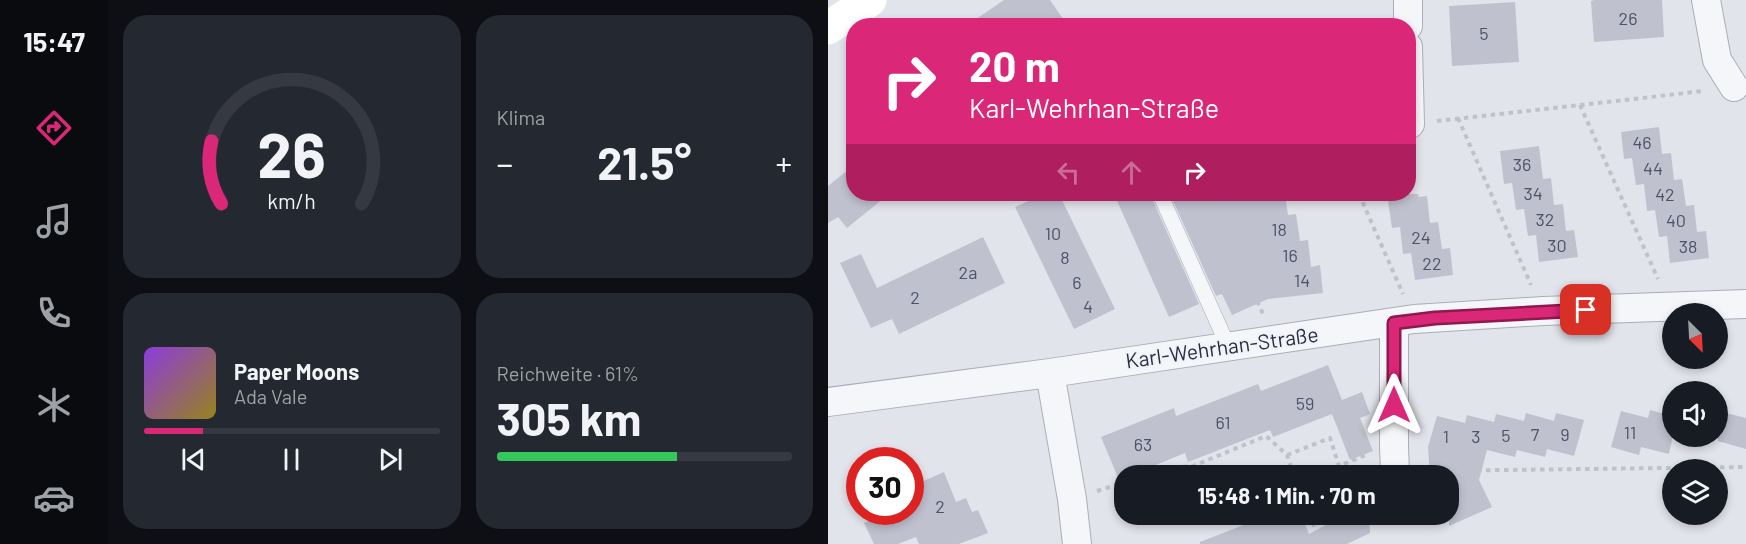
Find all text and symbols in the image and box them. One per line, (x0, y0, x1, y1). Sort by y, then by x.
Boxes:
house number: 26 (1619, 7, 1637, 29)
house number: 5 (1479, 22, 1489, 44)
text: 15:47 (23, 25, 85, 57)
text: 20 m (969, 40, 1060, 90)
icon: right (870, 42, 948, 120)
text: Karl-Wehrhan-Straße (969, 91, 1219, 123)
text: Klima (497, 105, 545, 129)
icon: directions (33, 107, 75, 149)
text: 26 (258, 116, 326, 190)
house number: 46 (1632, 131, 1652, 153)
text: 21.5° (597, 135, 691, 189)
text: − (497, 143, 513, 183)
text: + (776, 143, 792, 183)
house number: 36 (1513, 153, 1531, 175)
icon: left (1052, 156, 1085, 189)
icon: ahead (1115, 156, 1148, 189)
icon: right (1178, 156, 1211, 189)
house number: 44 (1643, 157, 1663, 179)
house number: 34 (1523, 182, 1543, 204)
house number: 42 (1655, 183, 1675, 205)
text: km/h (267, 188, 316, 213)
icon: music (33, 200, 75, 242)
house number: 32 (1536, 208, 1554, 230)
house number: 40 (1666, 209, 1686, 231)
house number: 18 (1271, 218, 1287, 240)
house number: 10 (1045, 222, 1061, 244)
house number: 24 (1411, 226, 1431, 248)
house number: 30 (1547, 234, 1567, 256)
house number: 38 (1679, 235, 1697, 257)
house number: 16 (1282, 244, 1298, 266)
house number: 8 (1060, 246, 1070, 268)
house number: 22 (1422, 252, 1442, 274)
house number: 2a (959, 261, 977, 283)
house number: 14 (1294, 269, 1310, 291)
house number: 6 (1072, 271, 1082, 293)
pin (1560, 284, 1611, 335)
house number: 2 (910, 286, 920, 308)
icon: phone (33, 292, 75, 334)
icon: arrive (1569, 293, 1602, 326)
house number: 4 (1083, 295, 1093, 317)
north arrow (1662, 303, 1728, 369)
map controls (1662, 303, 1728, 525)
street label: Karl-Wehrhan-Straße (1124, 321, 1320, 372)
text: Paper Moons (234, 358, 359, 384)
text: Reichweite · 61% (497, 361, 639, 385)
position arrow (1362, 373, 1426, 437)
button: sound (1662, 381, 1728, 447)
icon: climate (33, 384, 75, 426)
text: Ada Vale (234, 384, 307, 408)
text: 305 km (497, 391, 641, 445)
house number: 59 (1296, 392, 1314, 414)
house number: 61 (1215, 411, 1231, 433)
house number: 11 (1624, 421, 1636, 443)
house number: 7 (1531, 423, 1540, 445)
house number: 9 (1560, 423, 1570, 445)
house number: 5 (1501, 424, 1511, 446)
house number: 1 (1443, 425, 1449, 447)
house number: 3 (1471, 425, 1481, 447)
house number: 63 (1134, 433, 1152, 455)
icon: previous (177, 443, 210, 476)
icon: pause (275, 443, 308, 476)
icon: next (374, 443, 407, 476)
speed limit sign: 30 (846, 447, 924, 525)
button: layers (1662, 459, 1728, 525)
icon: car (33, 477, 75, 519)
text: 15:48 · 1 Min. · 70 m (1197, 482, 1376, 508)
house number: 2 (935, 495, 945, 517)

